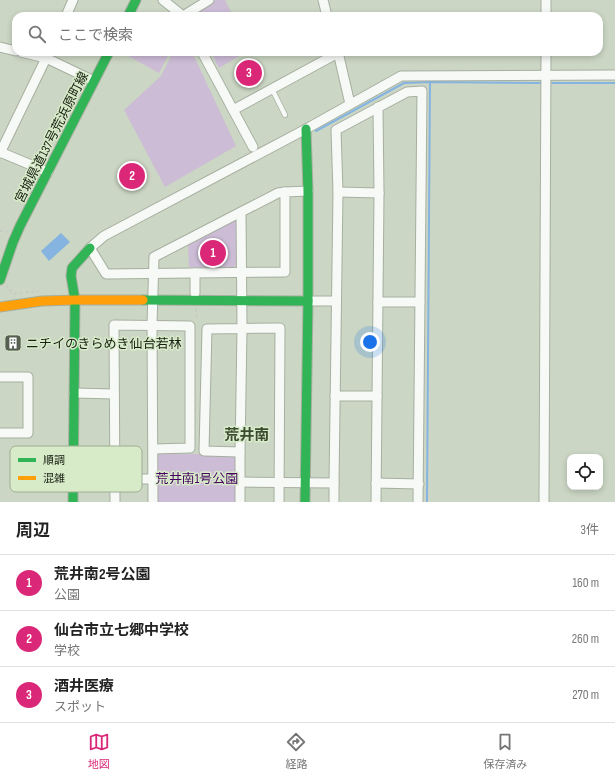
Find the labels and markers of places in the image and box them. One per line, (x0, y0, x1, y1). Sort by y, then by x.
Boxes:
pin: 3 (236, 58, 262, 88)
pin: 2 (119, 161, 145, 191)
pin: 1 (200, 238, 226, 268)
building icon: ニチイのきらめき仙台若林 (3, 333, 23, 353)
place label: ニチイのきらめき仙台若林 (26, 336, 182, 352)

